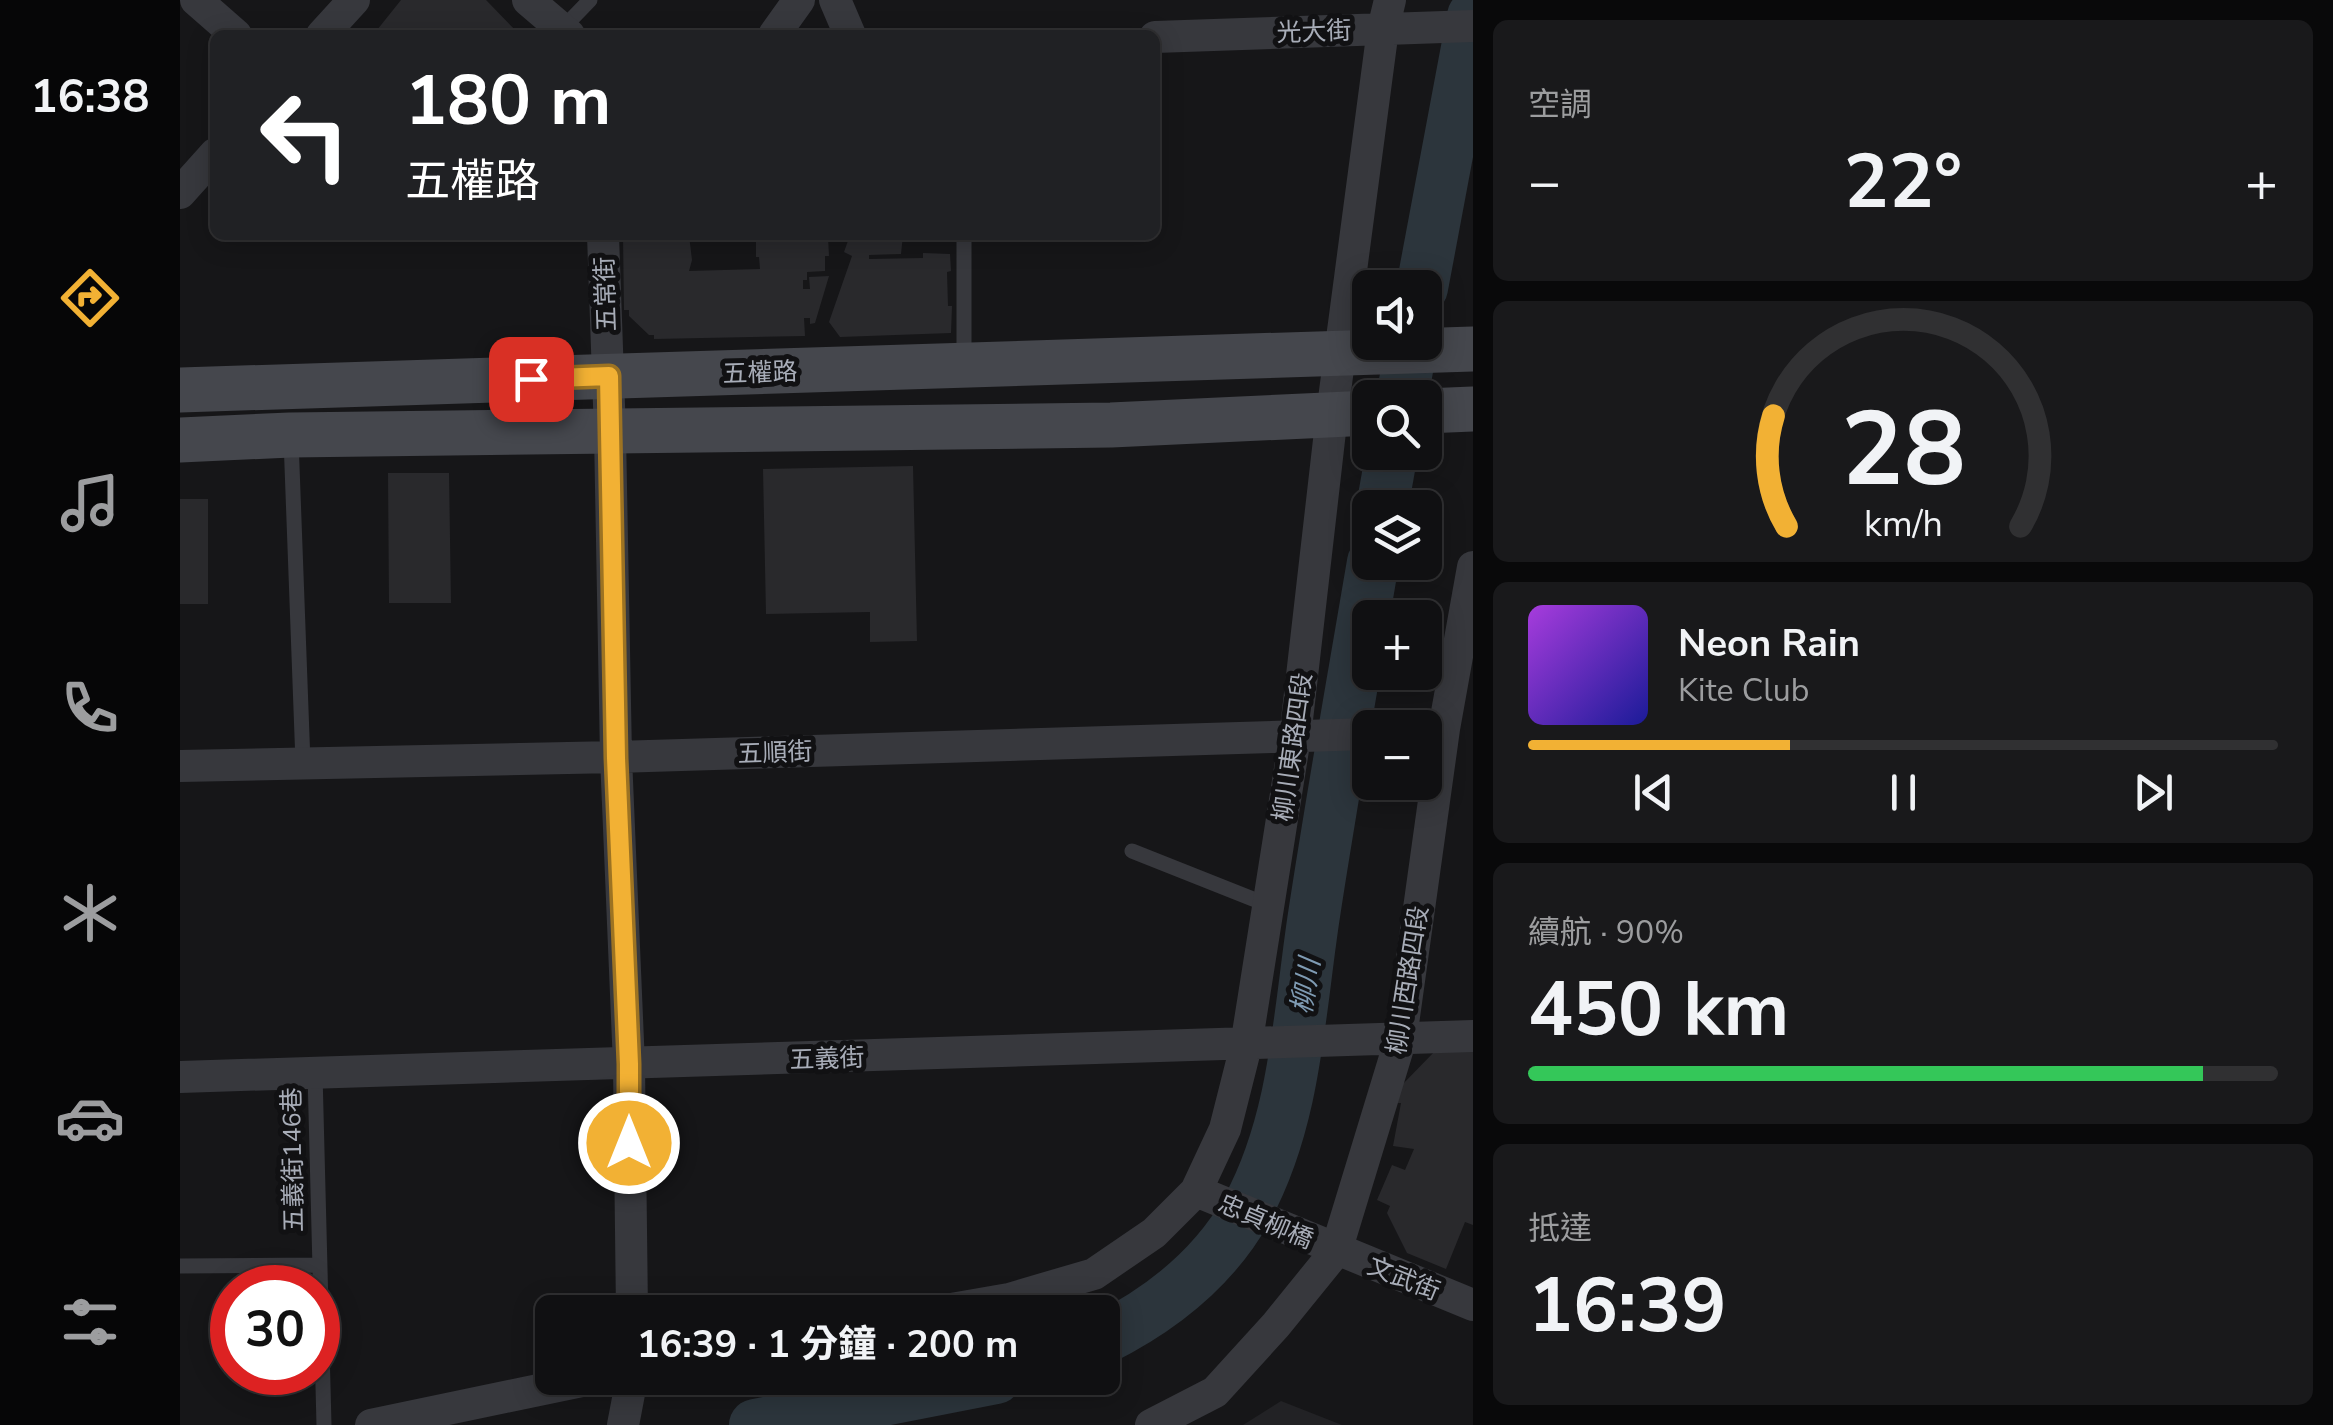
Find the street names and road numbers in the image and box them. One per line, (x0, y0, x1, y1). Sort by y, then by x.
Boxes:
street label: 光大街 (1276, 14, 1352, 50)
street label: 五常街 (588, 256, 624, 332)
street label: 五權路 (722, 355, 798, 391)
street label: 柳川東路四段 (1266, 670, 1320, 824)
street label: 五順街 (737, 735, 813, 771)
street label: 柳川西路四段 (1379, 903, 1437, 1057)
street label: 五義街 (789, 1041, 865, 1077)
street label: 五義街146巷 (275, 1087, 311, 1233)
street label: 忠貞柳橋 (1213, 1187, 1318, 1257)
street label: 文武街 (1362, 1249, 1445, 1309)

